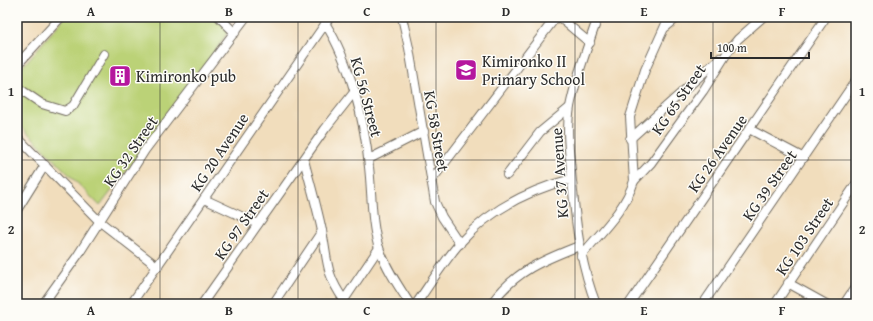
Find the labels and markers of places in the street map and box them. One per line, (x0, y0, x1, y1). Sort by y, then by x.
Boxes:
place label: Kimironko II Primary School (482, 49, 585, 91)
school or university icon: Kimironko II Primary School (453, 57, 479, 83)
building icon: Kimironko pub (107, 63, 133, 89)
place label: Kimironko pub (136, 64, 236, 88)

